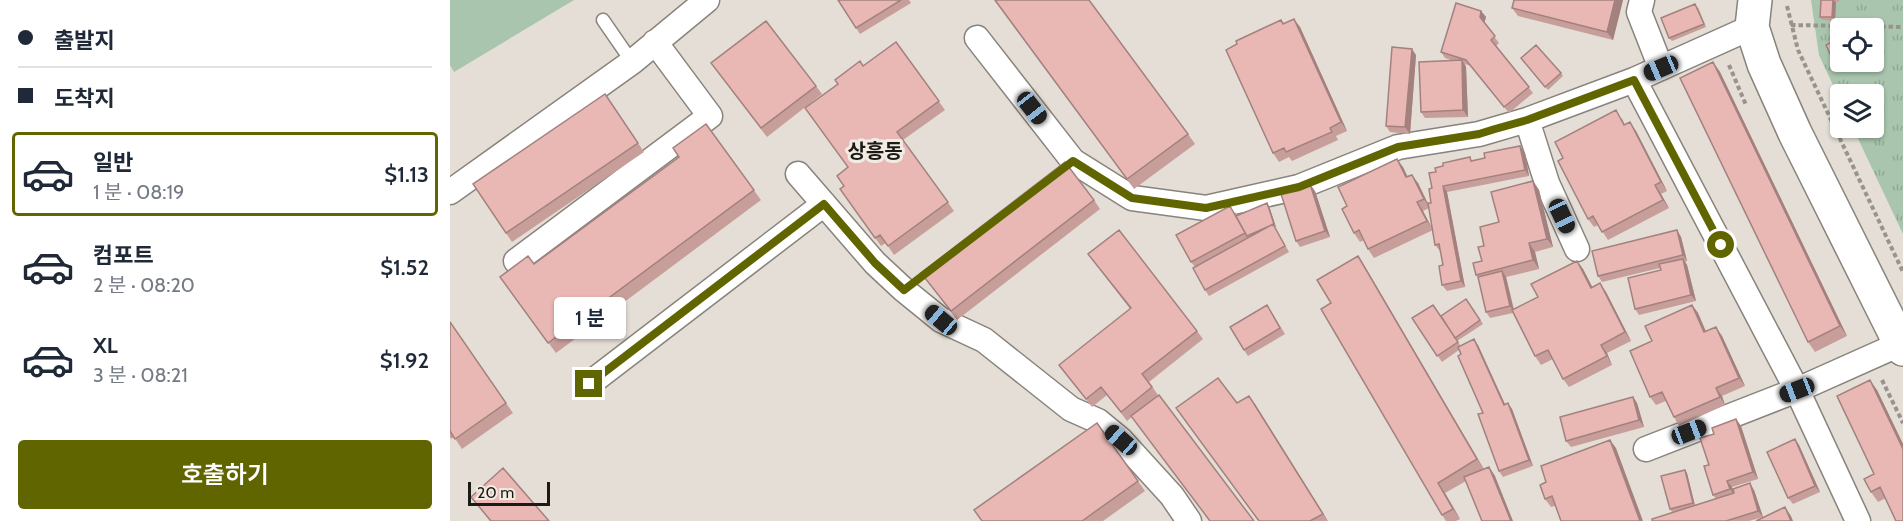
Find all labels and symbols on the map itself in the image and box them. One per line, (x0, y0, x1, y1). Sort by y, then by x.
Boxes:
car (1641, 53, 1681, 83)
car (1014, 88, 1050, 128)
district label: 상흥동 (847, 139, 903, 163)
car (1546, 196, 1578, 236)
route start (1707, 231, 1734, 258)
callout: 1 분 (553, 297, 625, 339)
car (921, 302, 961, 338)
route end (575, 370, 602, 397)
car (1777, 375, 1817, 405)
car (1669, 417, 1709, 447)
car (1102, 421, 1140, 459)
scale bar (468, 479, 550, 506)

